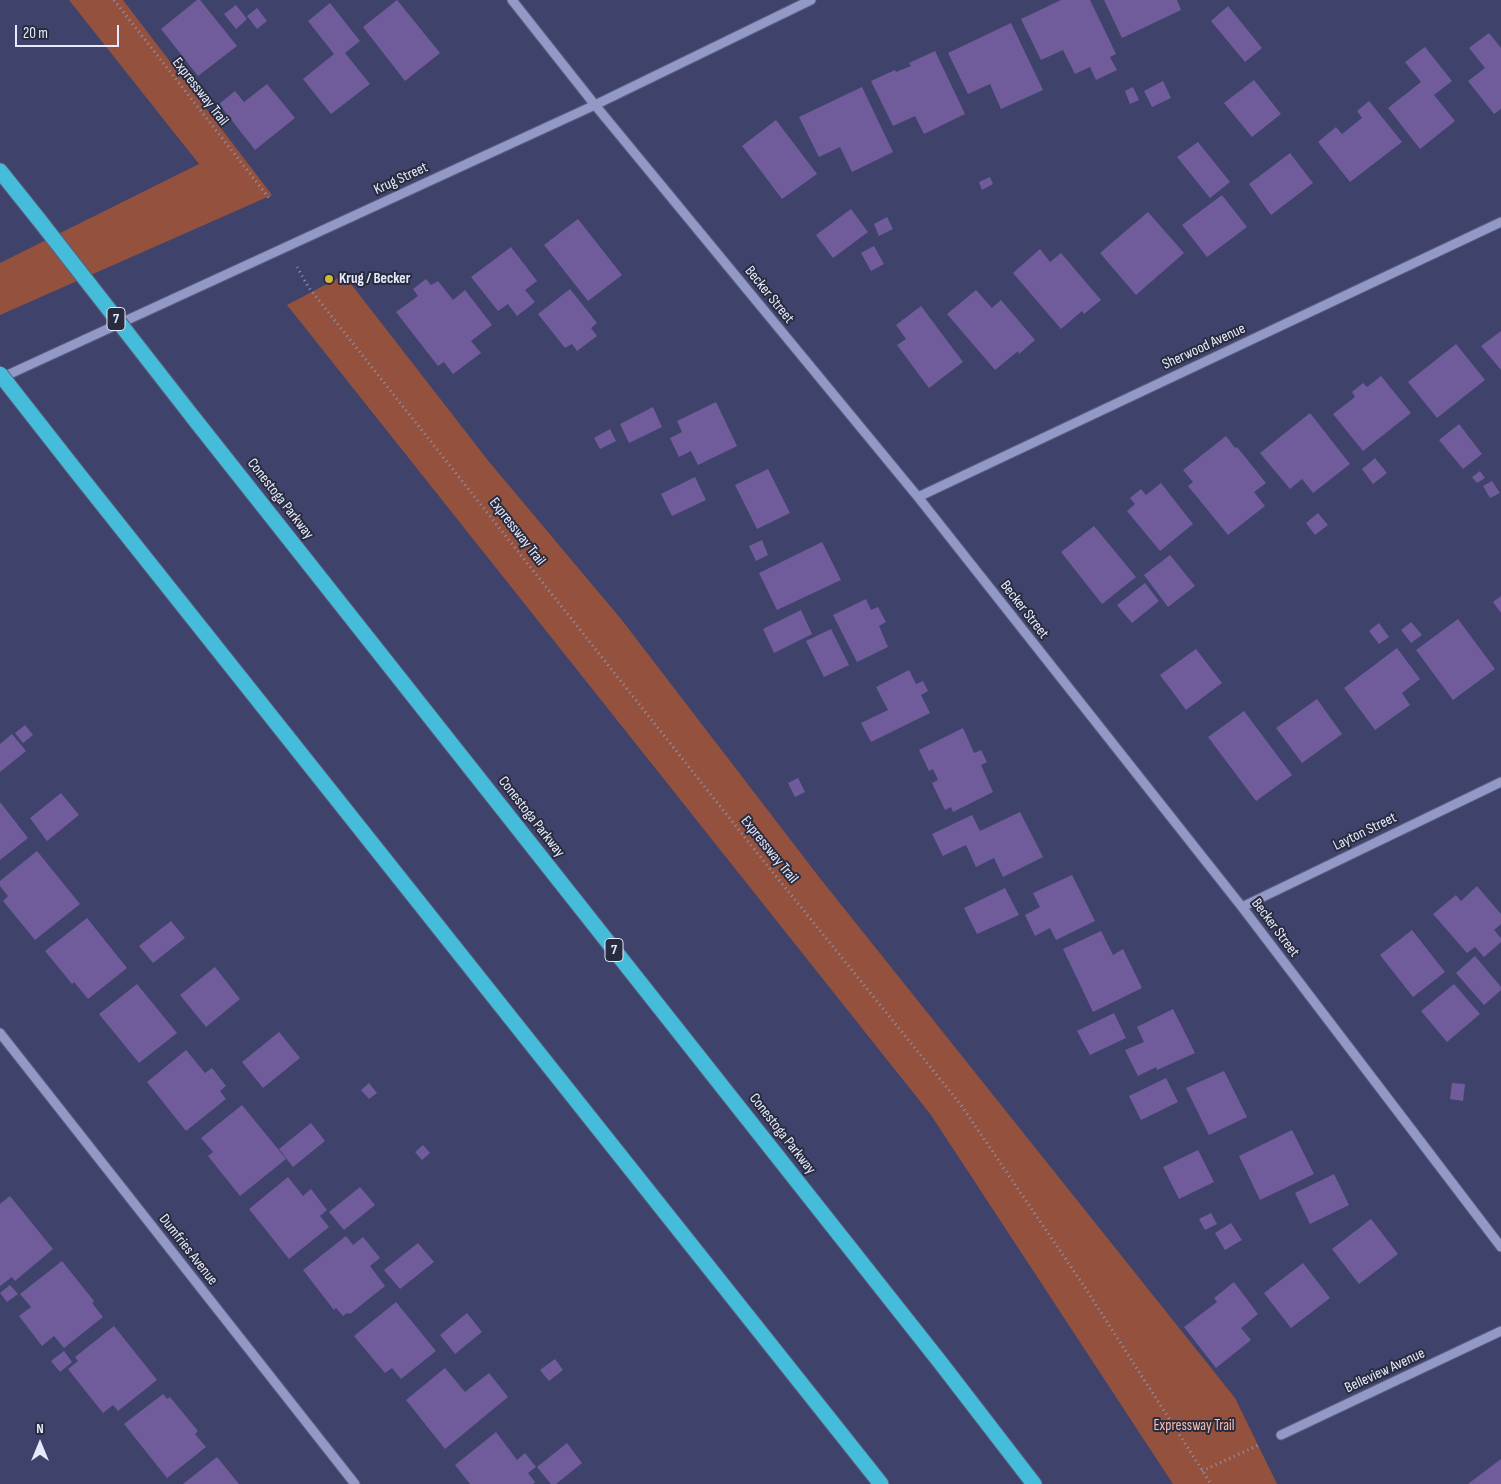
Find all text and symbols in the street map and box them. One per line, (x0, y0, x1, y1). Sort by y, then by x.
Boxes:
scale bar (18, 15, 121, 47)
text: 20 m (23, 24, 48, 43)
street label: Expressway Trail (168, 54, 232, 130)
street label: Krug Street (371, 159, 431, 199)
street label: Becker Street (740, 263, 798, 327)
place label: Krug / Becker (339, 270, 410, 288)
marker: Krug / Becker (323, 273, 335, 285)
road number: 7 (107, 308, 125, 330)
street label: Sherwood Avenue (1160, 320, 1248, 374)
street label: Conestoga Parkway (243, 455, 317, 543)
street label: Expressway Trail (485, 494, 549, 570)
street label: Becker Street (996, 577, 1052, 643)
street label: Conestoga Parkway (494, 773, 568, 861)
street label: Layton Street (1330, 809, 1400, 855)
street label: Expressway Trail (736, 813, 802, 887)
street label: Becker Street (1247, 895, 1303, 961)
road number: 7 (605, 938, 623, 962)
street label: Conestoga Parkway (745, 1090, 819, 1178)
street label: Dumfries Avenue (155, 1211, 221, 1289)
street label: Belleview Avenue (1342, 1345, 1428, 1397)
park label: Expressway Trail (1153, 1417, 1235, 1435)
north arrow (15, 1419, 65, 1469)
text: N (36, 1420, 44, 1437)

